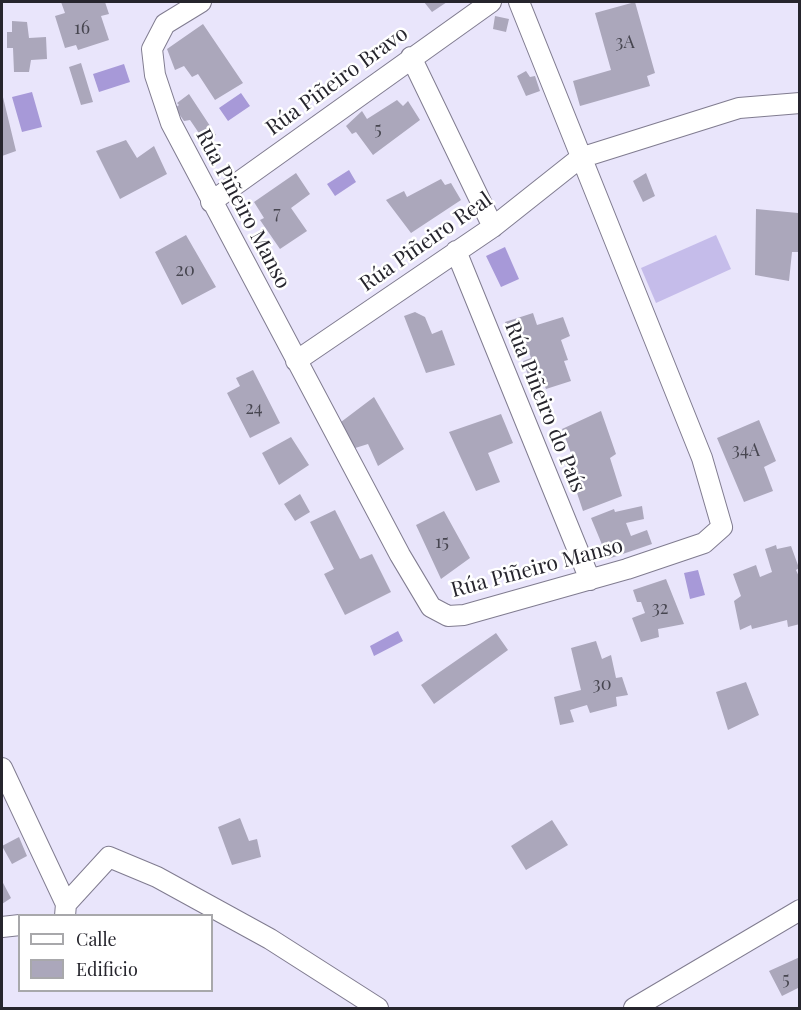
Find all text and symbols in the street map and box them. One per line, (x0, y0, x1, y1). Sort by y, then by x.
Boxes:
house number: 16 (74, 17, 90, 39)
street label: Rúa Piñeiro Bravo (261, 21, 413, 141)
house number: 3A (615, 31, 635, 53)
house number: 5 (374, 118, 382, 140)
street label: Rúa Piñeiro Manso (190, 125, 296, 293)
street label: Rúa Piñeiro Real (355, 187, 497, 297)
house number: 7 (273, 202, 281, 224)
house number: 20 (175, 259, 195, 281)
street label: Rúa Piñeiro do País (499, 318, 591, 496)
house number: 24 (245, 397, 263, 419)
house number: 34A (732, 439, 760, 461)
house number: 15 (435, 531, 449, 553)
street label: Rúa Piñeiro Manso (448, 533, 626, 603)
house number: 32 (652, 597, 668, 619)
house number: 30 (593, 673, 611, 695)
legend (18, 914, 213, 992)
text: Calle (76, 927, 117, 951)
text: Edificio (76, 957, 138, 981)
house number: 5 (782, 968, 790, 990)

